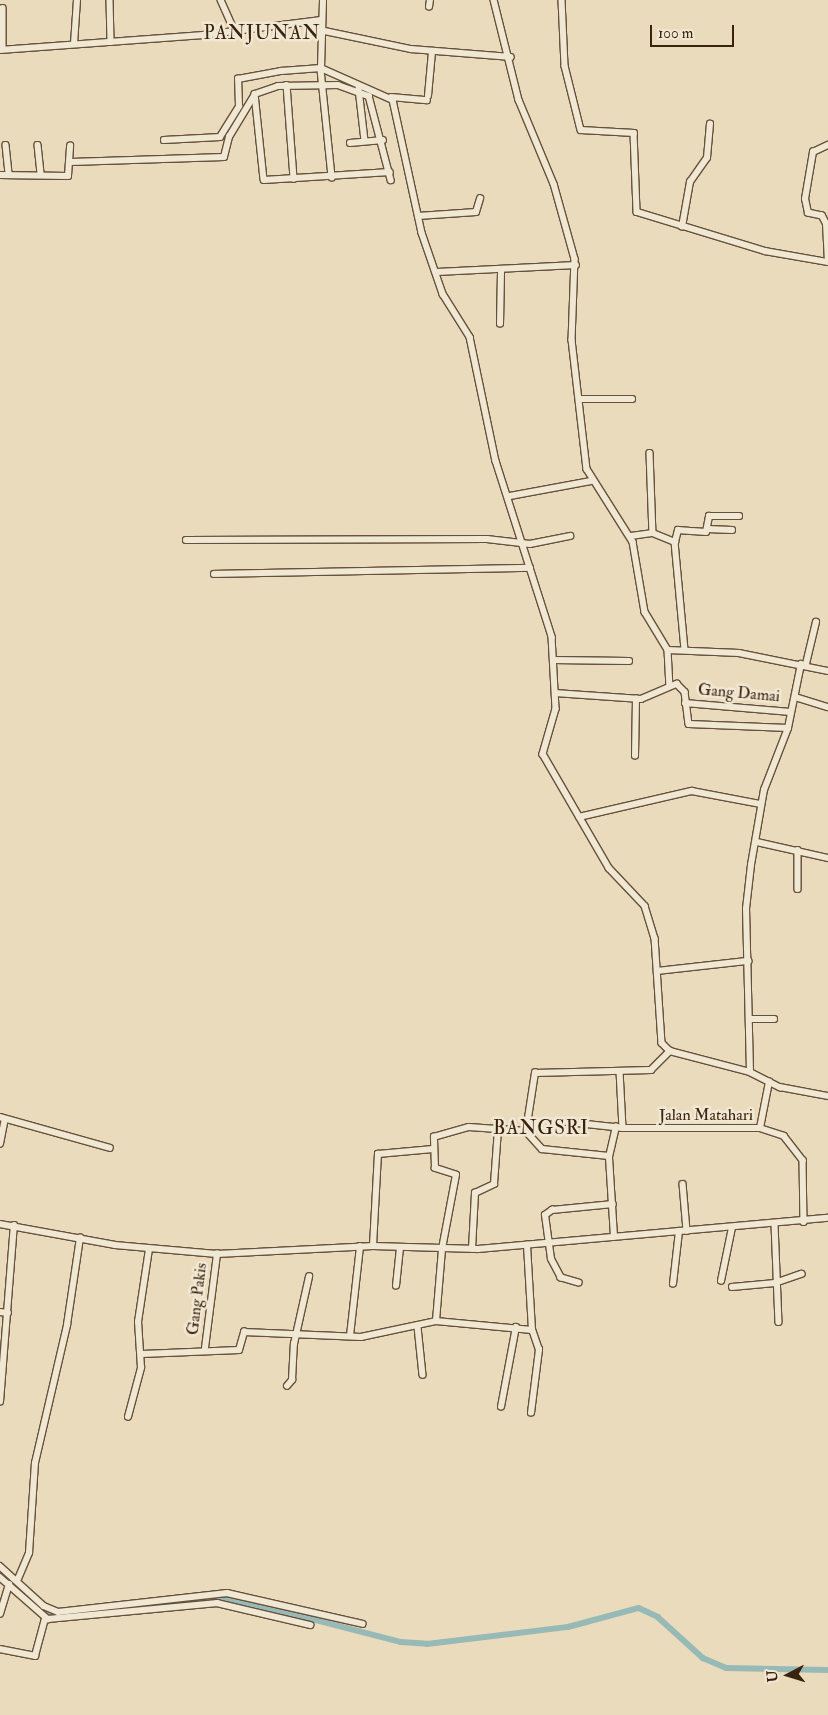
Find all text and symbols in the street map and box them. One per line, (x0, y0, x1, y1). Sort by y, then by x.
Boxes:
scale bar (653, 15, 737, 47)
district label: PANJUNAN (202, 23, 322, 45)
text: 100 m (658, 24, 693, 43)
street label: Gang Damai (697, 680, 781, 706)
street label: Jalan Matahari (659, 1105, 753, 1125)
district label: BANGSRI (492, 1118, 590, 1140)
street label: Gang Pakis (183, 1262, 211, 1336)
north arrow (763, 1650, 813, 1700)
text: U (764, 1670, 782, 1683)

